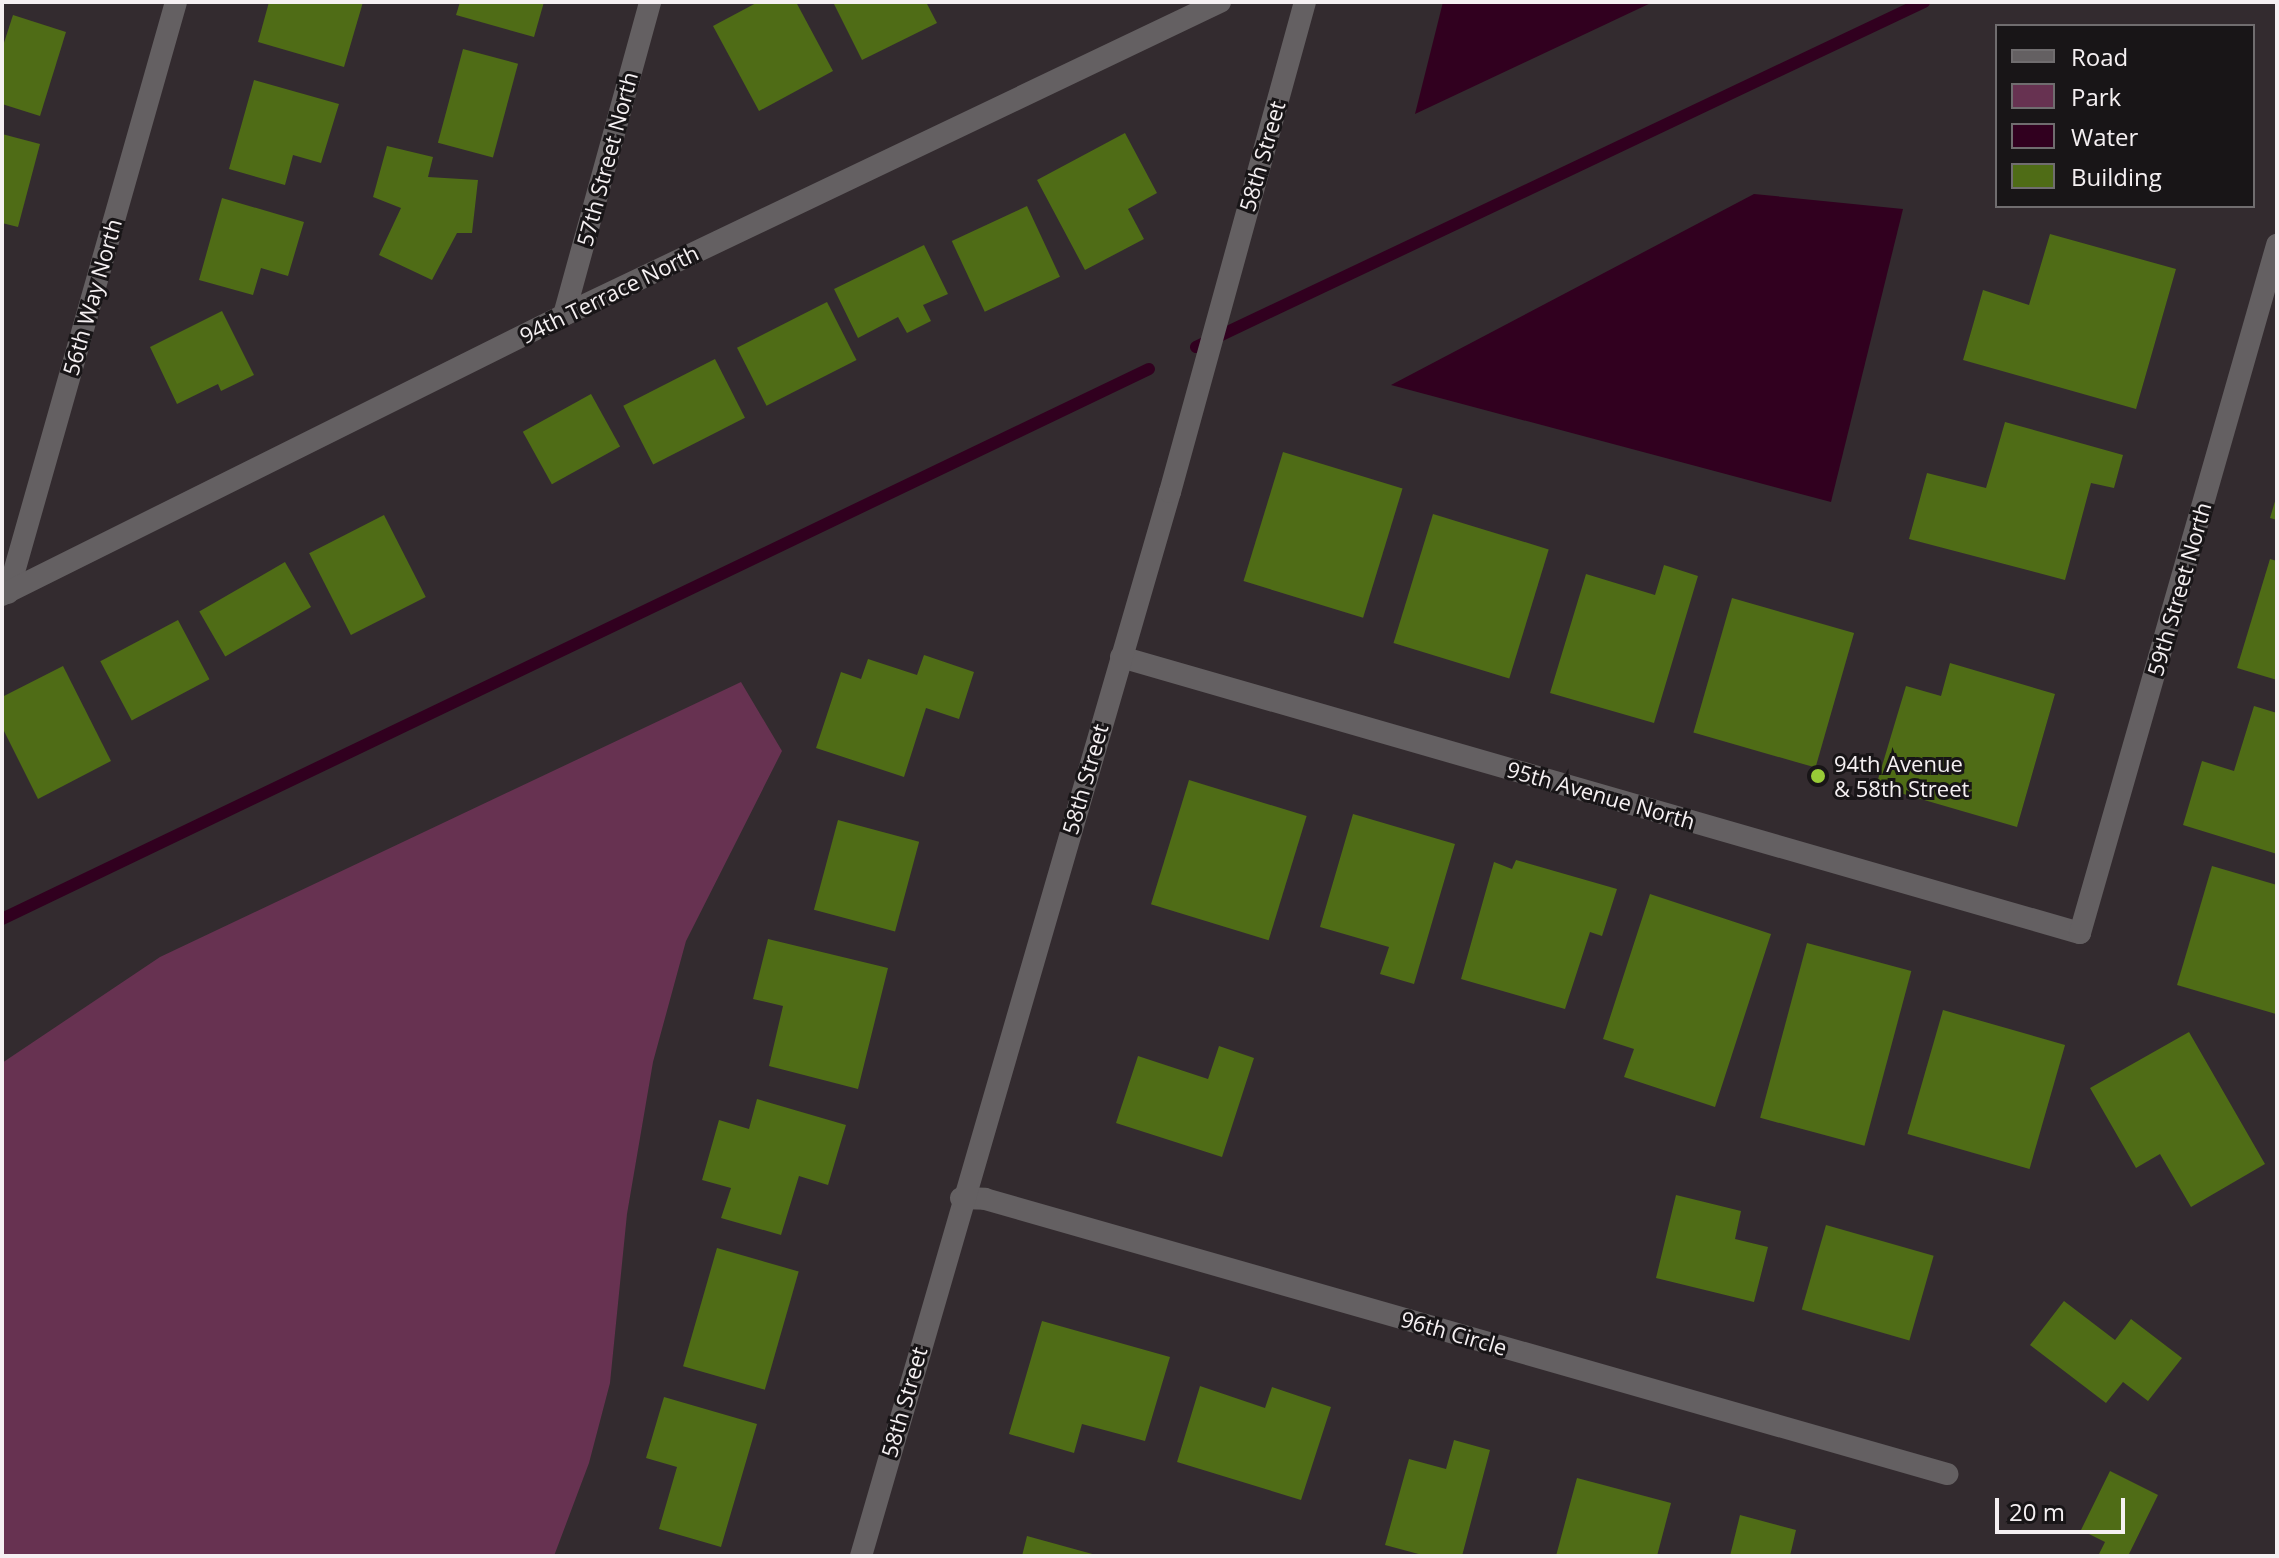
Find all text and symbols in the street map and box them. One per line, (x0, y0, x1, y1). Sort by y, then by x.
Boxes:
legend (1995, 24, 2255, 208)
text: Road (2071, 40, 2128, 73)
street label: 57th Street North (571, 69, 643, 249)
text: Park (2071, 80, 2121, 113)
street label: 58th Street (1234, 98, 1290, 214)
text: Water (2071, 120, 2138, 153)
text: Building (2071, 160, 2162, 193)
street label: 56th Way North (57, 216, 127, 378)
street label: 94th Terrace North (515, 239, 703, 349)
street label: 59th Street North (2142, 499, 2216, 679)
street label: 58th Street (1057, 721, 1113, 837)
place label: 94th Avenue & 58th Street (1834, 750, 1969, 802)
street label: 95th Avenue North (1504, 755, 1698, 835)
marker: 94th Avenue & 58th Street (1809, 767, 1827, 785)
street label: 96th Circle (1398, 1305, 1510, 1361)
street label: 58th Street (876, 1344, 932, 1460)
scale bar (1999, 1482, 2129, 1532)
text: 20 m (2009, 1495, 2065, 1528)

